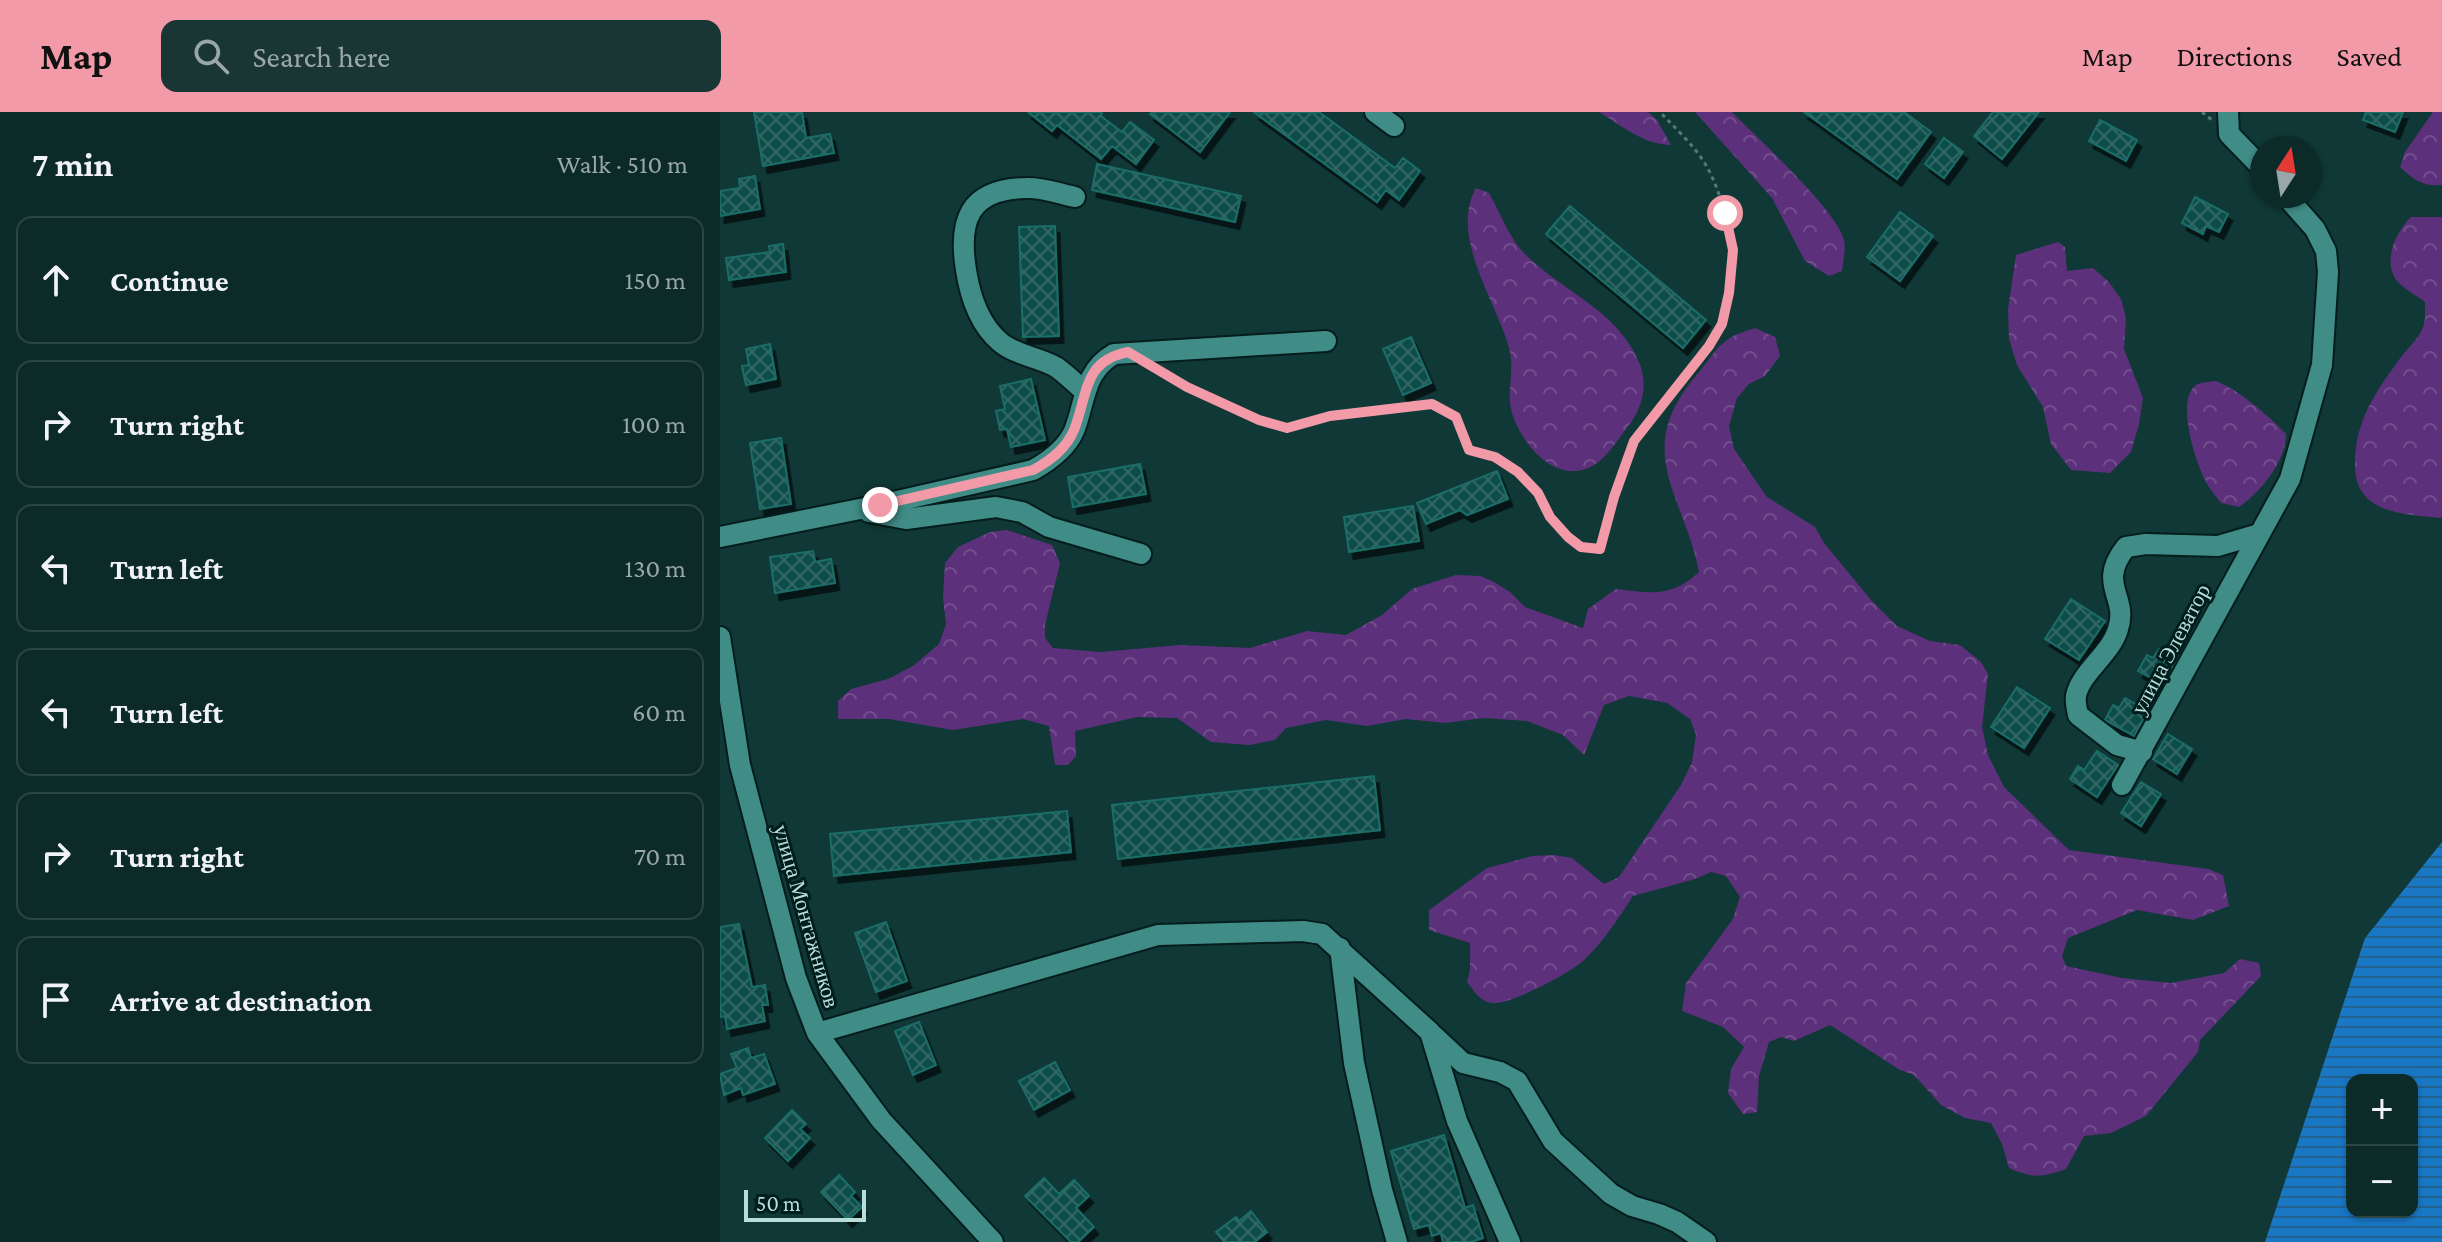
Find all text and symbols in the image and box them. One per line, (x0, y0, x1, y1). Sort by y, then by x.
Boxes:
search box (161, 20, 721, 92)
icon: search (189, 34, 233, 78)
text: Map (40, 35, 113, 77)
text: Search here (253, 40, 390, 73)
text: Map (2082, 41, 2133, 72)
text: Directions (2177, 41, 2292, 72)
text: Saved (2336, 41, 2402, 72)
north arrow (2250, 136, 2322, 208)
text: 7 min (32, 146, 113, 183)
text: Walk · 510 m (557, 150, 688, 179)
route start (1707, 195, 1743, 231)
icon: ahead (34, 258, 78, 302)
text: Continue (110, 264, 229, 297)
text: 150 m (625, 266, 686, 295)
icon: right (34, 402, 78, 446)
text: Turn right (110, 408, 244, 441)
text: 100 m (622, 410, 686, 439)
route end (862, 487, 898, 523)
icon: left (34, 546, 78, 590)
text: Turn left (110, 552, 223, 585)
text: 130 m (625, 554, 686, 583)
street label: улица Элеватор (2126, 580, 2215, 719)
icon: left (34, 690, 78, 734)
text: Turn left (110, 696, 223, 729)
text: 60 m (632, 698, 686, 727)
street label: улица Монтажников (768, 822, 845, 1011)
icon: right (34, 834, 78, 878)
text: Turn right (110, 840, 244, 873)
text: 70 m (634, 842, 686, 871)
icon: arrive (34, 978, 78, 1022)
text: Arrive at destination (110, 984, 372, 1017)
map controls (2346, 1074, 2418, 1218)
button: + (2346, 1074, 2418, 1146)
button: − (2346, 1146, 2418, 1218)
scale bar (744, 1186, 866, 1222)
text: 50 m (756, 1191, 801, 1216)

